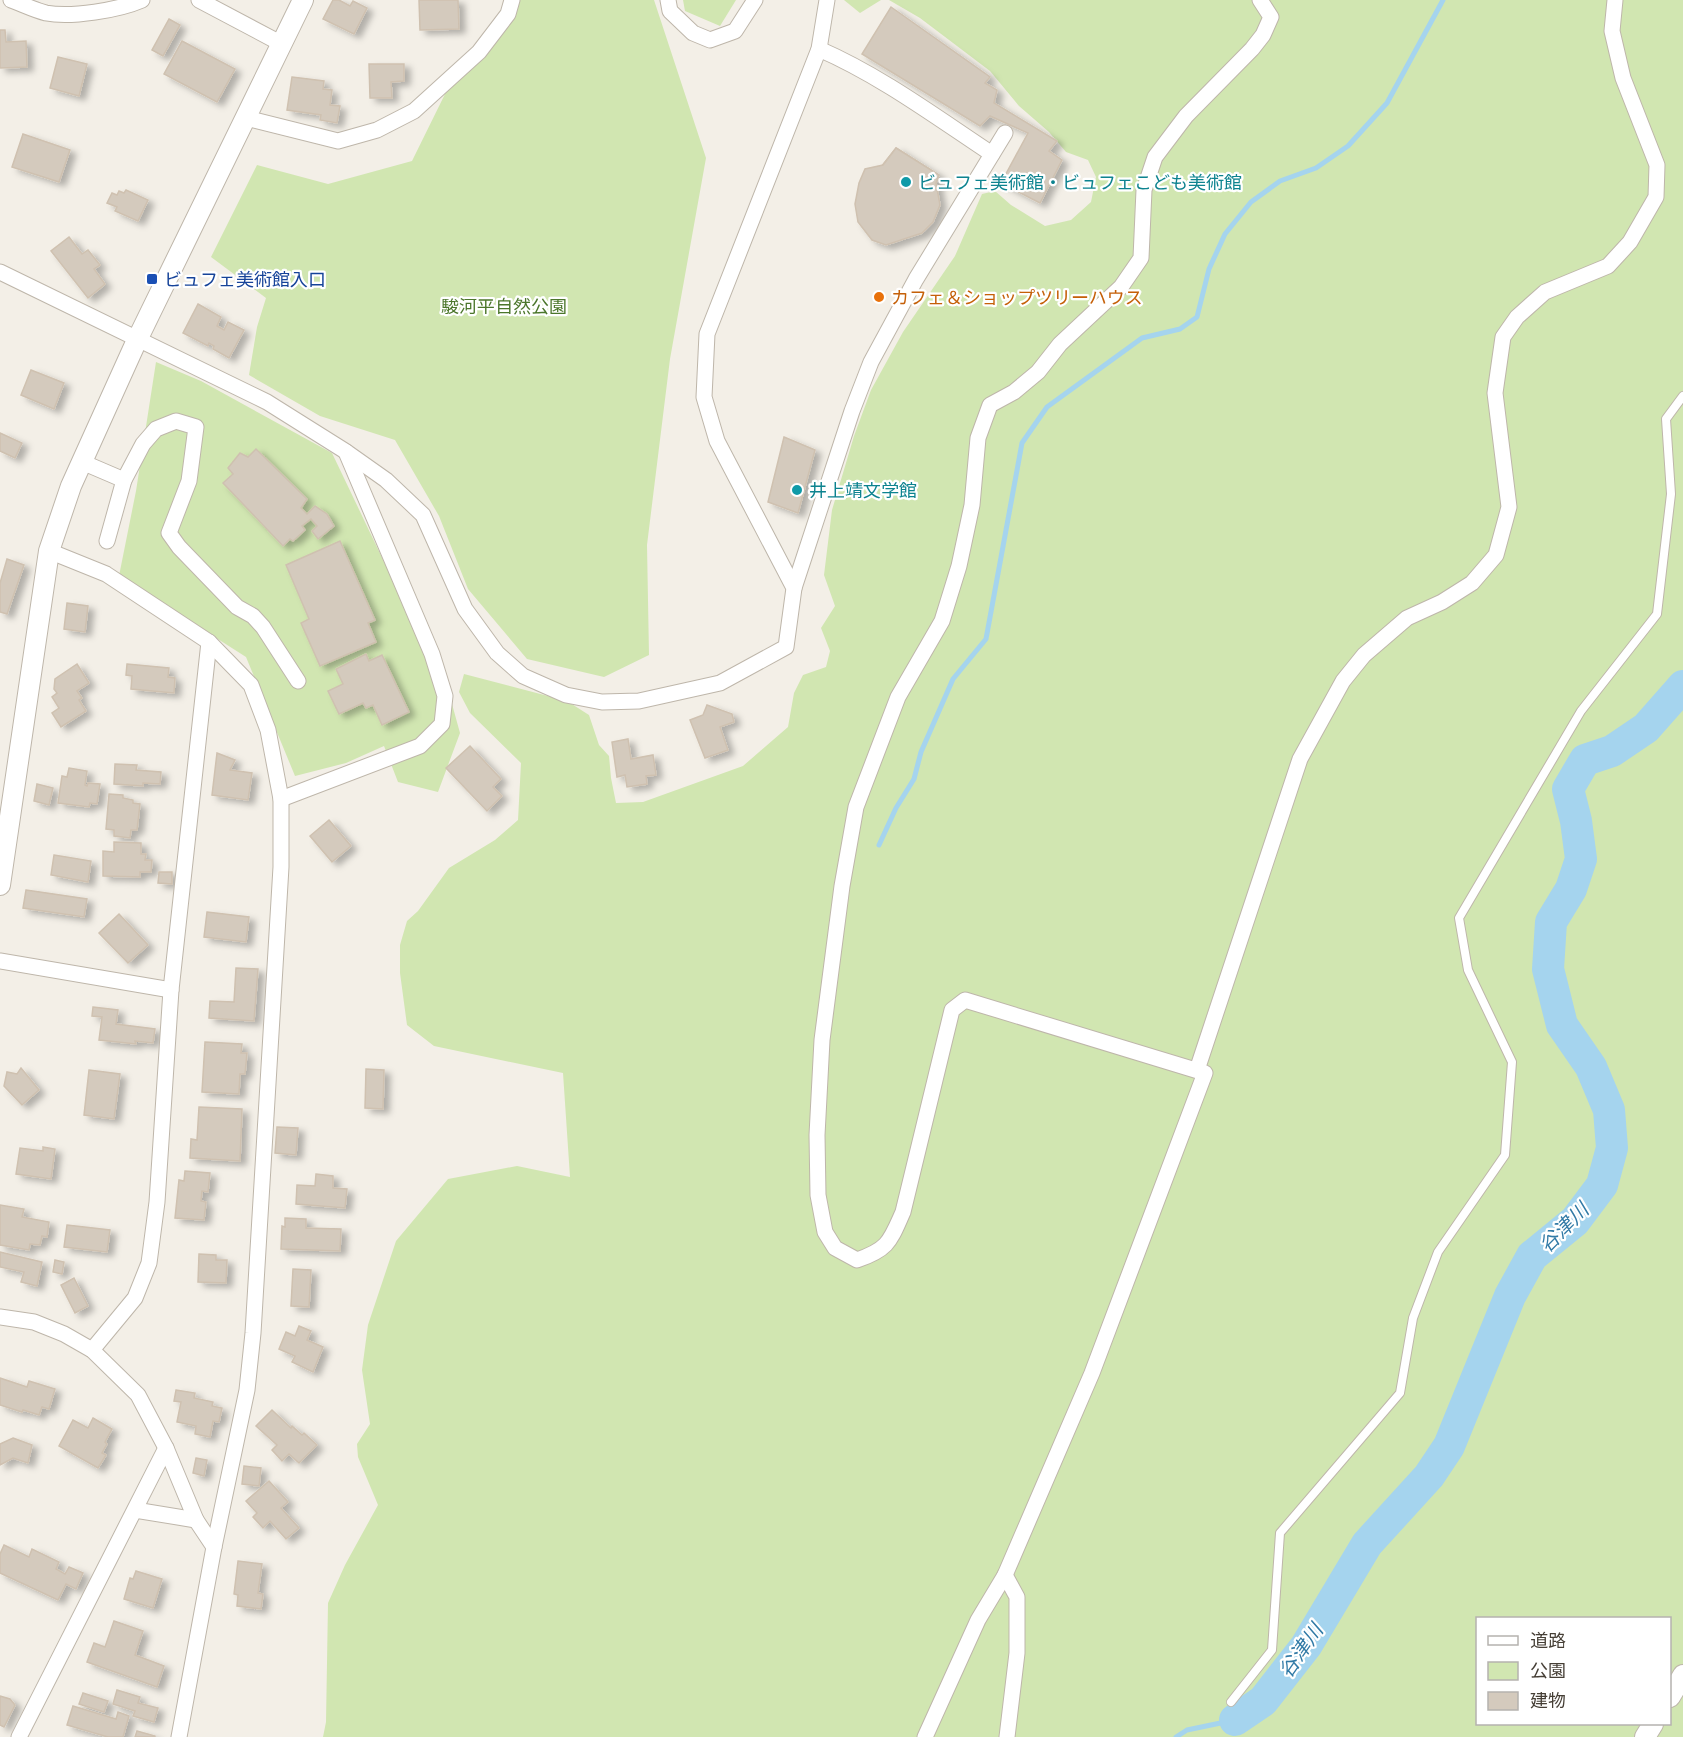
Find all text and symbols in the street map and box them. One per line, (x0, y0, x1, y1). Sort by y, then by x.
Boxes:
place label: ビュフェ美術館・ビュフェこども美術館 (918, 171, 1242, 193)
marker: ビュフェ美術館・ビュフェこども美術館 (899, 175, 913, 189)
place label: ビュフェ美術館入口 (164, 268, 326, 290)
marker: ビュフェ美術館入口 (145, 272, 159, 286)
place label: カフェ＆ショップツリーハウス (891, 286, 1143, 308)
marker: カフェ＆ショップツリーハウス (872, 290, 886, 304)
park label: 駿河平自然公園 (441, 295, 567, 317)
place label: 井上靖文学館 (809, 479, 917, 501)
marker: 井上靖文学館 (790, 483, 804, 497)
water label: 谷津川 (1533, 1196, 1594, 1257)
water label: 谷津川 (1273, 1617, 1328, 1681)
legend (1476, 1617, 1671, 1725)
text: 道路 (1530, 1629, 1566, 1651)
text: 公園 (1530, 1659, 1566, 1681)
text: 建物 (1530, 1689, 1566, 1711)

